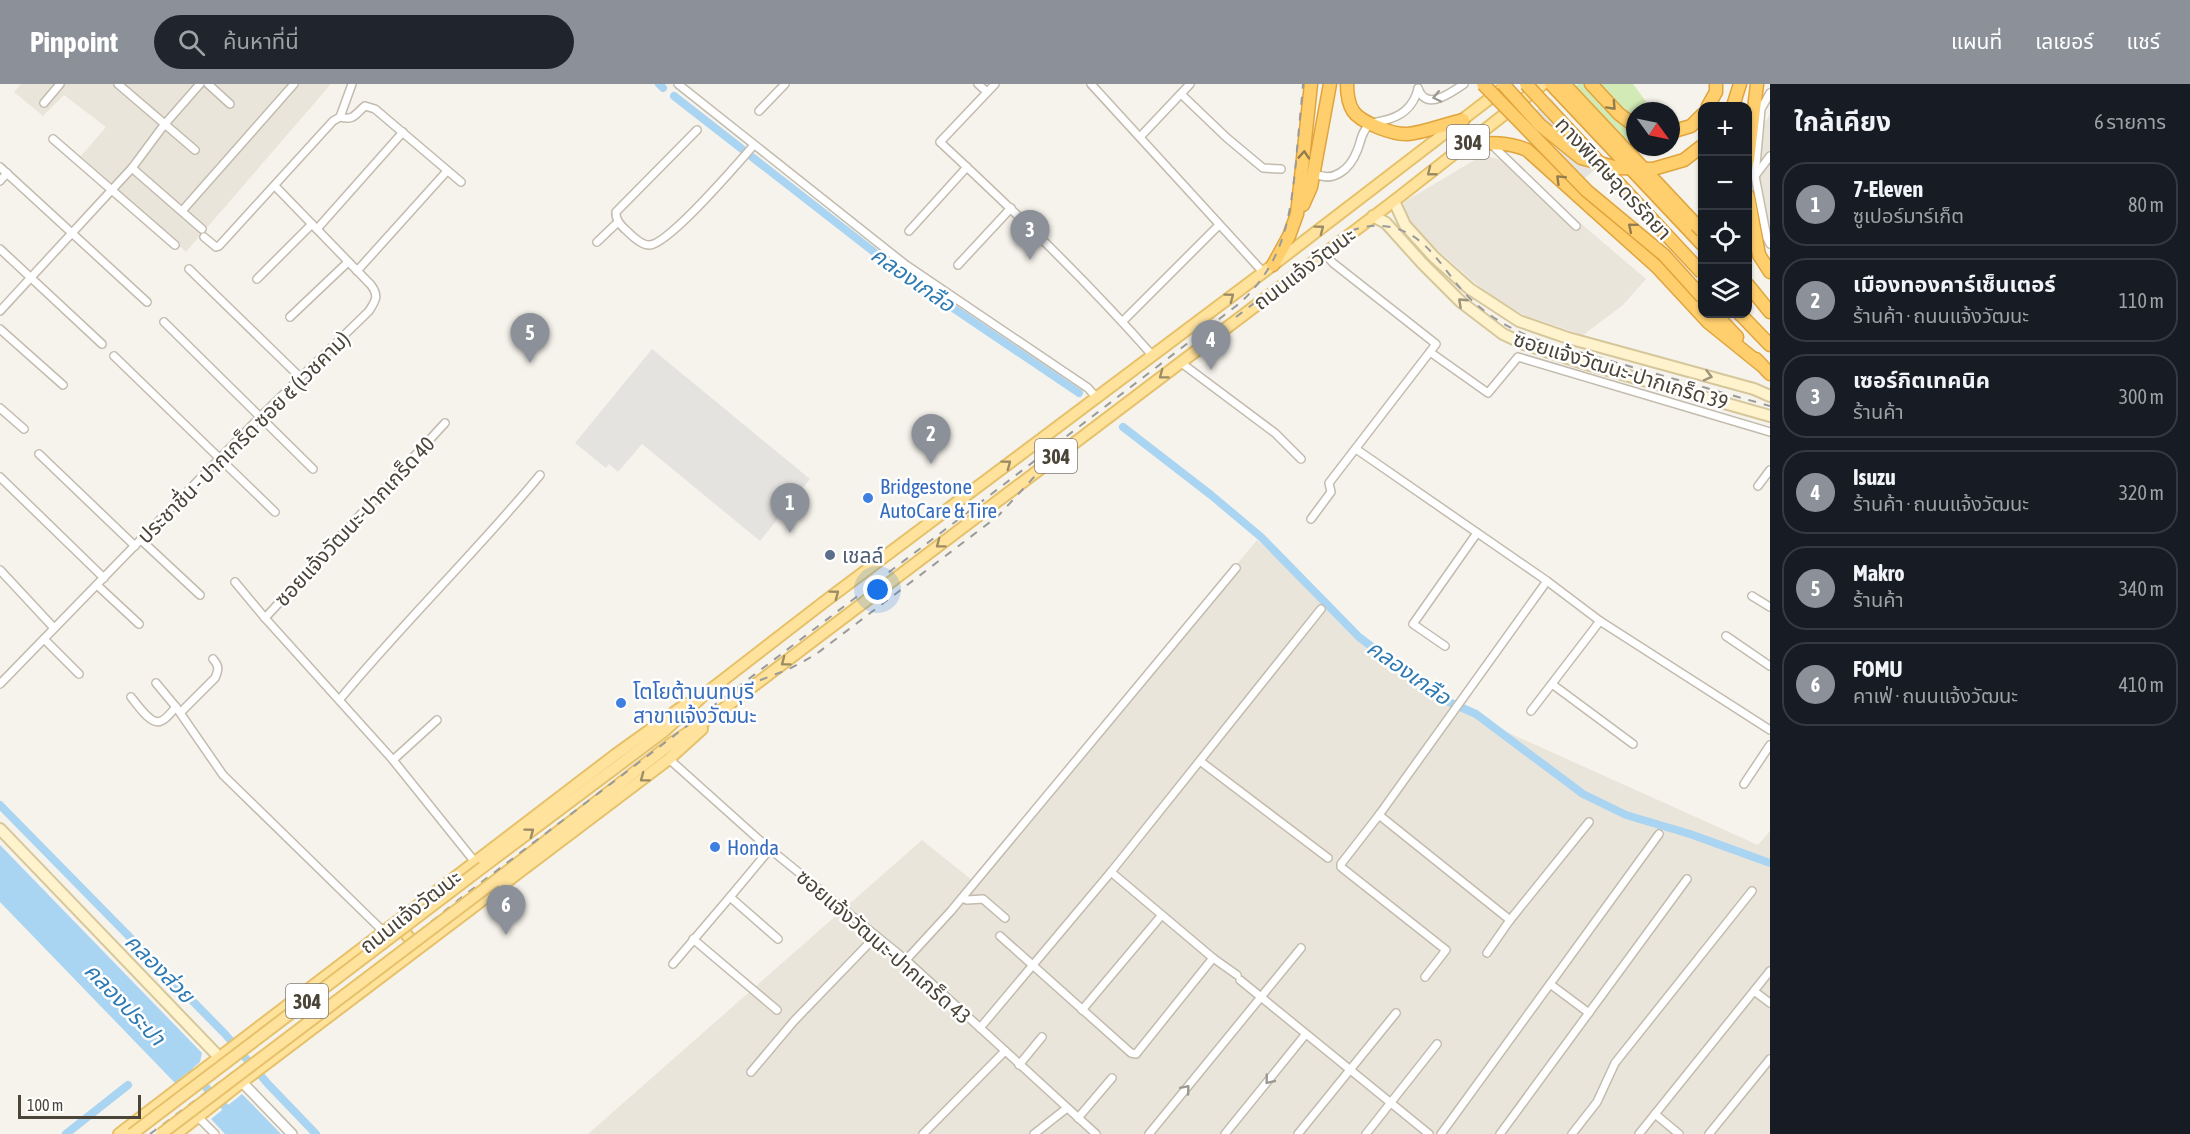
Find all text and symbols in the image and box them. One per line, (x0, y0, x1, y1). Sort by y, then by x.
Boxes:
search box (154, 15, 574, 69)
text: Pinpoint (30, 26, 118, 58)
icon: search (175, 26, 208, 59)
text: ค้นหาที่นี่ (223, 28, 299, 54)
text: แผนที่ (1951, 29, 2002, 53)
text: เลเยอร์ (2035, 29, 2094, 53)
text: แชร์ (2127, 29, 2160, 53)
one-way arrow (1433, 90, 1443, 103)
one-way arrow (1605, 100, 1616, 110)
north arrow (1626, 102, 1680, 156)
map controls (1698, 102, 1752, 318)
button: + (1698, 102, 1752, 156)
text: ใกล้เคียง (1794, 107, 1891, 137)
text: 6 รายการ (2094, 110, 2166, 133)
street label: ทางพิเศษอุดรรัถยา (1550, 112, 1677, 246)
road number: 304 (1447, 125, 1489, 159)
one-way arrow (1297, 151, 1310, 160)
button: − (1698, 156, 1752, 210)
one-way arrow (1426, 164, 1437, 175)
one-way arrow (1557, 175, 1567, 186)
text: 7-Eleven (1853, 176, 1923, 202)
text: 1 (1811, 193, 1820, 216)
text: 80 m (2128, 193, 2164, 216)
text: ซูเปอร์มาร์เก็ต (1853, 204, 1964, 227)
pin: 3 (1010, 210, 1050, 260)
button: locate (1698, 210, 1752, 264)
street label: ถนนแจ้งวัฒนะ (1248, 222, 1360, 314)
one-way arrow (1628, 223, 1639, 234)
one-way arrow (1313, 226, 1324, 237)
water label: คลองเกลือ (866, 241, 961, 318)
button: layers (1698, 264, 1752, 318)
text: เมืองทองคาร์เซ็นเตอร์ (1853, 271, 2056, 297)
text: 2 (1811, 289, 1820, 312)
text: 110 m (2119, 289, 2164, 312)
one-way arrow (1224, 293, 1235, 304)
one-way arrow (1458, 299, 1469, 310)
text: ร้านค้า · ถนนแจ้งวัฒนะ (1853, 304, 2029, 327)
pin: 5 (510, 314, 550, 363)
pin: 4 (1192, 320, 1230, 370)
street label: ประชาชื่น - ปากเกร็ด ซอย ๕ (เวชคาม) (131, 325, 354, 548)
street label: ซอยแจ้งวัฒนะ-ปากเกร็ด 39 (1511, 326, 1731, 414)
text: เซอร์กิตเทคนิค (1853, 367, 1990, 393)
one-way arrow (1158, 368, 1169, 379)
one-way arrow (1702, 369, 1713, 381)
text: 3 (1811, 385, 1820, 408)
text: 300 m (2119, 385, 2164, 408)
text: ร้านค้า (1853, 400, 1904, 423)
pin: 2 (912, 414, 950, 464)
street label: ซอยแจ้งวัฒนะ-ปากเกร็ด 40 (269, 431, 439, 611)
road number: 304 (1035, 439, 1077, 473)
one-way arrow (1000, 461, 1011, 472)
text: Isuzu (1853, 464, 1896, 490)
place label: Bridgestone AutoCare & Tire (880, 474, 997, 522)
text: 4 (1811, 481, 1820, 504)
text: 320 m (2119, 481, 2164, 504)
pin: 1 (770, 484, 810, 533)
marker: Bridgestone AutoCare & Tire (861, 491, 875, 505)
text: ร้านค้า · ถนนแจ้งวัฒนะ (1853, 492, 2029, 515)
one-way arrow (936, 537, 947, 548)
place label: เชลล์ (842, 543, 883, 567)
marker: เชลล์ (823, 548, 837, 562)
text: Makro (1853, 560, 1904, 586)
your location (863, 575, 892, 604)
text: 5 (1811, 577, 1820, 600)
text: 340 m (2119, 577, 2164, 600)
text: ร้านค้า (1853, 588, 1904, 611)
one-way arrow (828, 591, 839, 602)
water label: คลองเกลือ (1362, 634, 1457, 711)
one-way arrow (781, 655, 792, 666)
text: FOMU (1853, 656, 1902, 682)
text: 6 (1811, 673, 1820, 696)
text: 410 m (2119, 673, 2164, 696)
place label: โตโยต้านนทบุรี สาขาแจ้งวัฒนะ (633, 679, 757, 727)
text: คาเฟ่ · ถนนแจ้งวัฒนะ (1853, 684, 2018, 707)
marker: โตโยต้านนทบุรี สาขาแจ้งวัฒนะ (614, 696, 628, 710)
one-way arrow (639, 771, 650, 782)
one-way arrow (523, 829, 534, 840)
place label: Honda (727, 835, 779, 859)
marker: Honda (708, 840, 722, 854)
street label: ถนนแจ้งวัฒนะ (355, 864, 465, 958)
street label: ซอยแจ้งวัฒนะ-ปากเกร็ด 43 (792, 864, 976, 1028)
pin: 6 (486, 886, 526, 935)
water label: คลองส่วย (120, 928, 201, 1009)
water label: คลองประปา (79, 957, 171, 1051)
road number: 304 (286, 984, 328, 1018)
one-way arrow (1265, 1074, 1276, 1085)
one-way arrow (1179, 1085, 1190, 1096)
scale bar (18, 1092, 141, 1120)
text: 100 m (27, 1096, 63, 1114)

